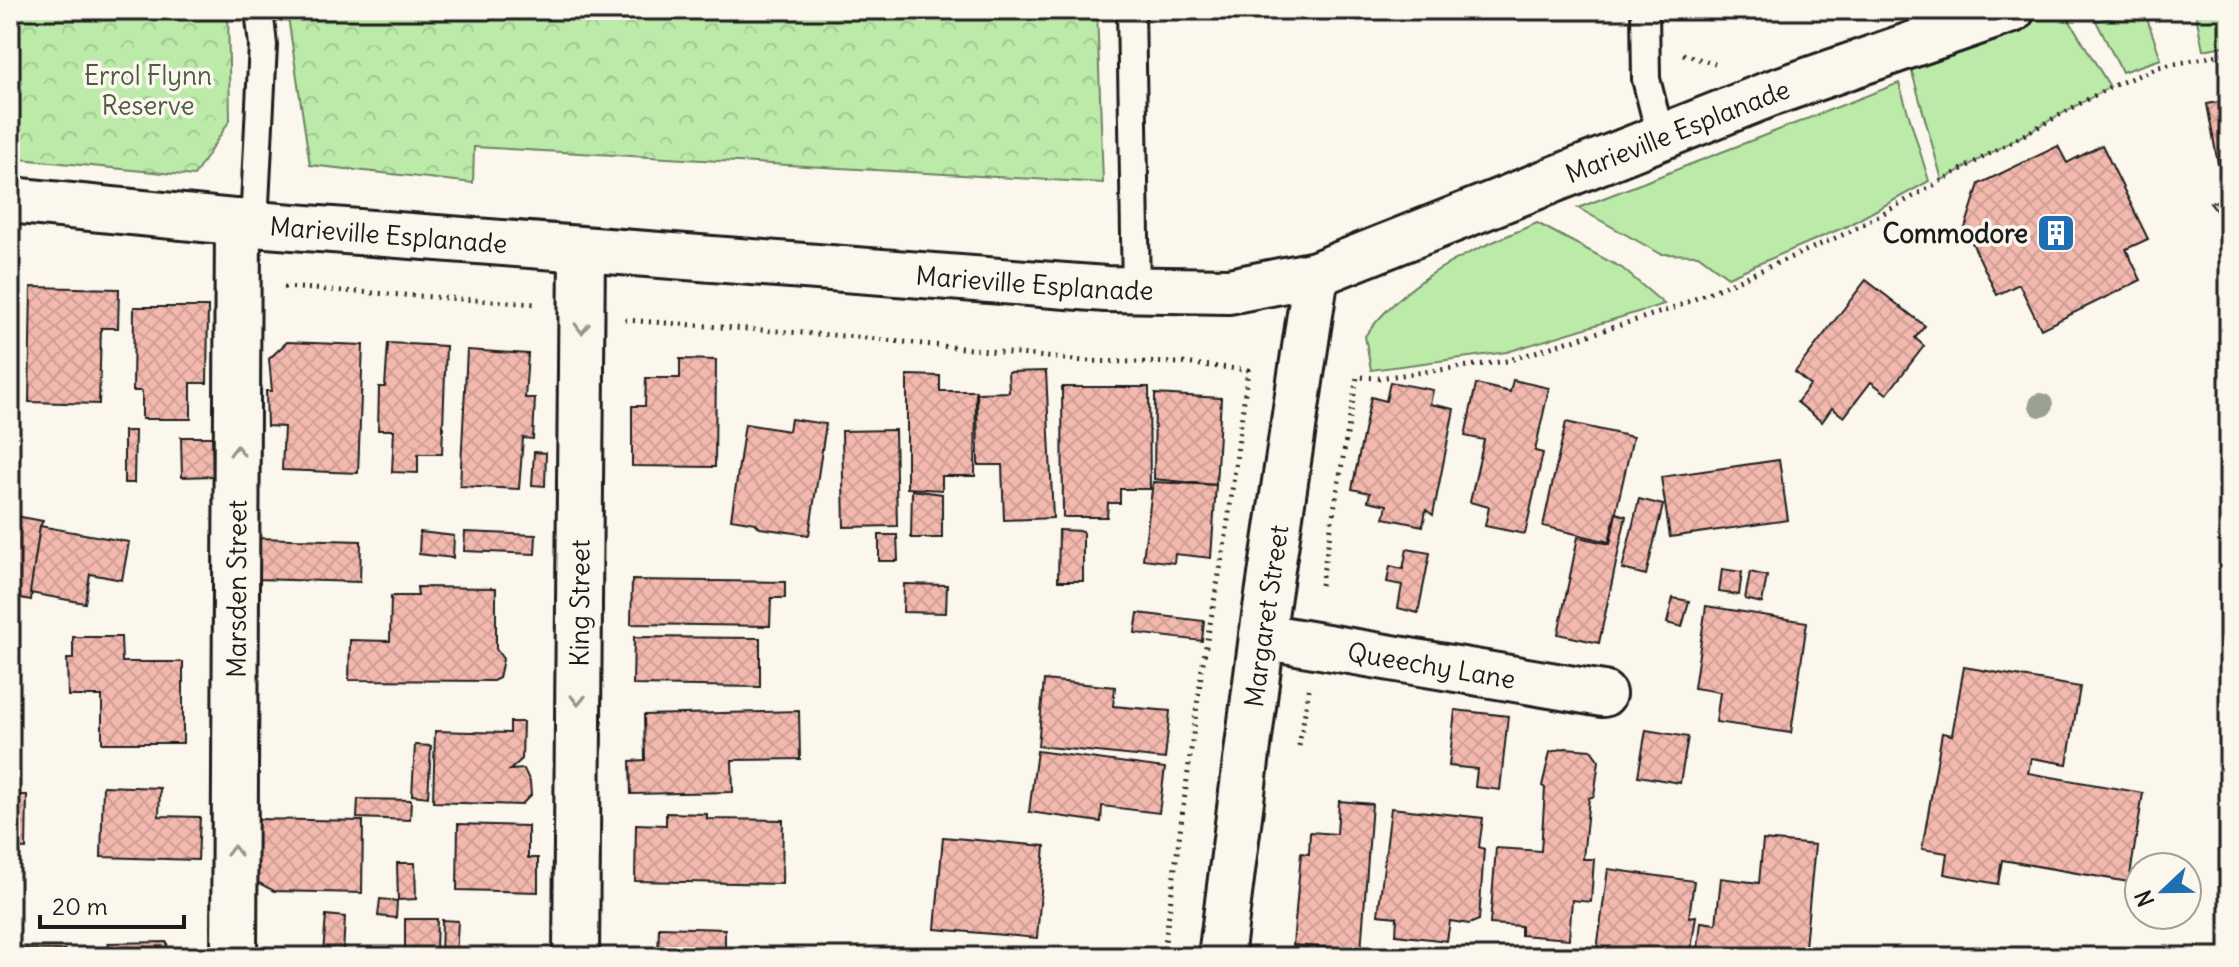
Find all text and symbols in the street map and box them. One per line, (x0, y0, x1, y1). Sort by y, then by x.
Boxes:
park label: Errol Flynn Reserve (84, 59, 212, 122)
street label: Marieville Esplanade (1560, 72, 1794, 190)
street label: Marieville Esplanade (268, 209, 508, 260)
building icon: Commodore (2035, 212, 2077, 254)
place label: Commodore (1883, 217, 2028, 250)
street label: Marieville Esplanade (915, 258, 1154, 306)
one-way arrow (573, 322, 591, 335)
one-way arrow (228, 444, 246, 457)
street label: Marsden Street (219, 500, 253, 678)
street label: Margaret Street (1237, 522, 1295, 709)
street label: King Street (562, 539, 596, 667)
street label: Queechy Lane (1345, 634, 1518, 695)
one-way arrow (570, 694, 587, 707)
one-way arrow (226, 844, 243, 857)
north arrow (2123, 851, 2203, 931)
scale bar (40, 879, 184, 929)
text: N (2129, 886, 2160, 911)
text: 20 m (52, 891, 108, 921)

